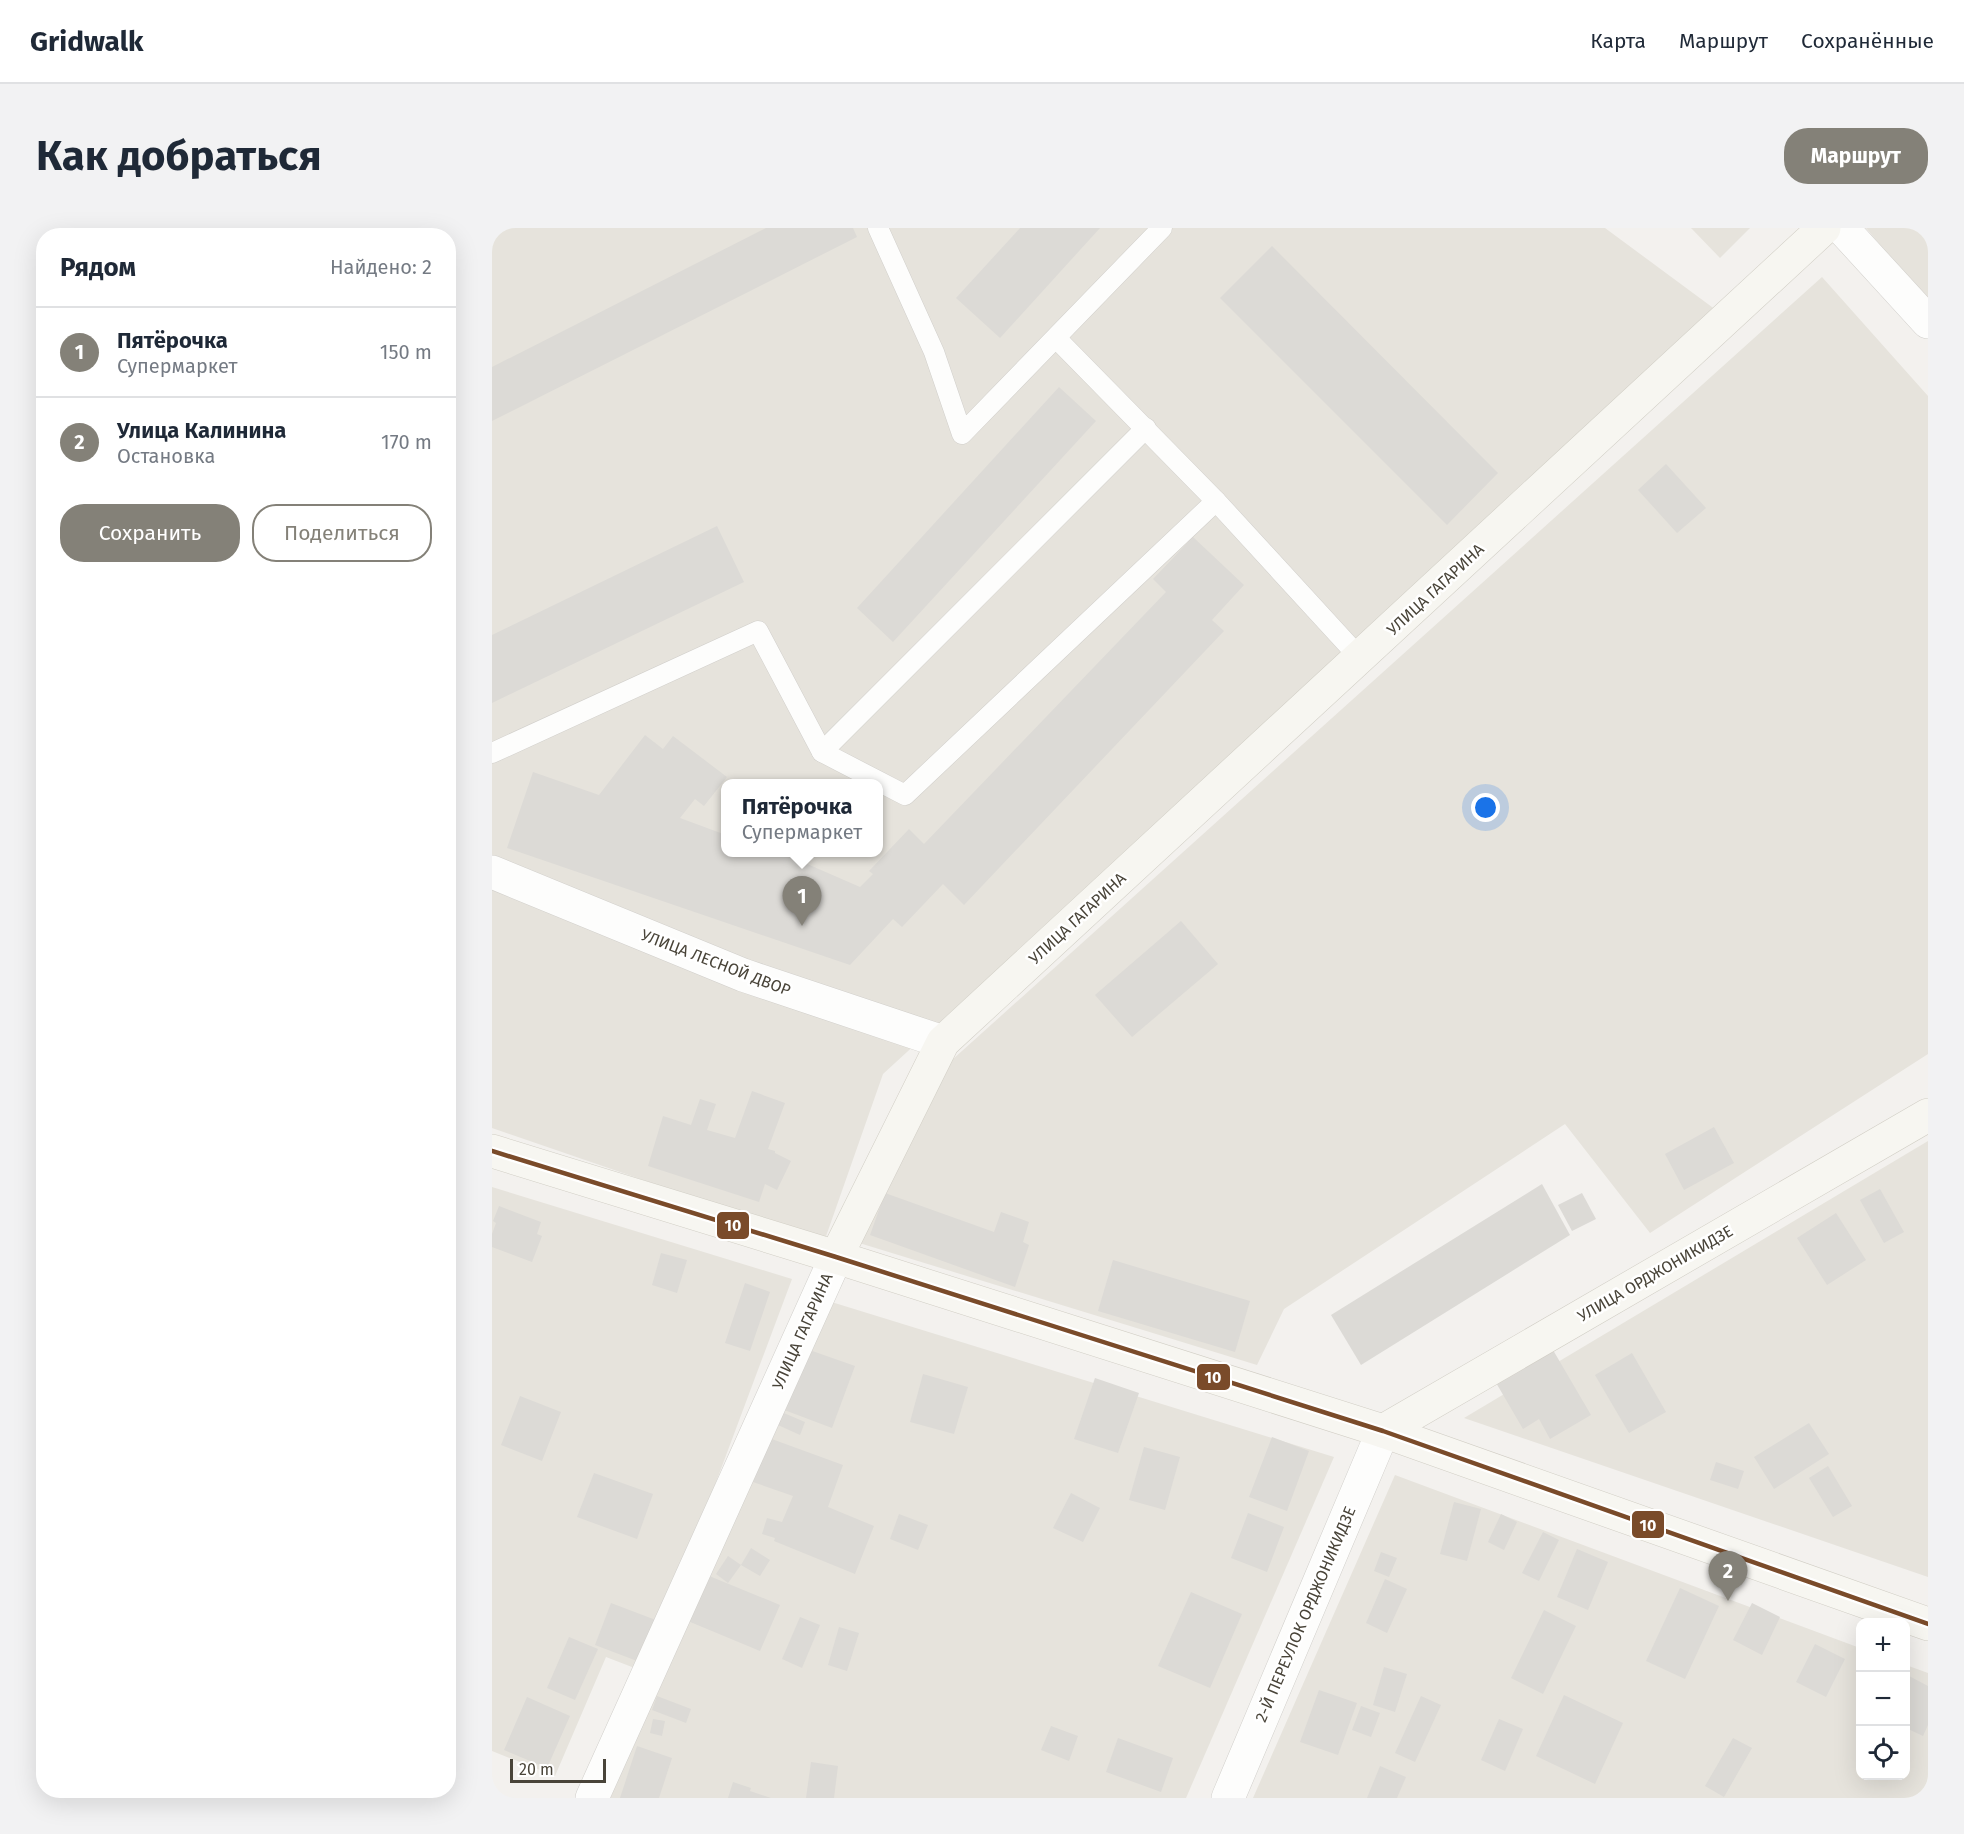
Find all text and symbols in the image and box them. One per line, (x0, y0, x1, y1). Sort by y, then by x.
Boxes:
text: Gridwalk (30, 25, 143, 58)
text: Карта (1590, 28, 1646, 54)
text: Маршрут (1679, 28, 1768, 54)
text: Сохранённые (1801, 28, 1934, 54)
button: Маршрут (1784, 128, 1928, 184)
text: Как добраться (36, 131, 322, 181)
text: Рядом (60, 252, 136, 283)
text: Найдено: 2 (330, 255, 432, 279)
text: Пятёрочка (117, 327, 228, 354)
text: 1 (75, 340, 84, 364)
text: 150 m (380, 340, 432, 364)
text: Супермаркет (117, 354, 237, 378)
text: Улица Калинина (117, 417, 286, 444)
text: 2 (74, 430, 85, 454)
text: 170 m (381, 430, 432, 454)
text: Остановка (117, 444, 215, 468)
button: Сохранить (60, 504, 240, 562)
button: Поделиться (252, 504, 432, 562)
street label: УЛИЦА ГАГАРИНА (1383, 539, 1488, 639)
popup (721, 779, 883, 857)
text: Пятёрочка (742, 793, 853, 820)
your location (1471, 793, 1500, 822)
text: Супермаркет (742, 820, 862, 844)
street label: УЛИЦА ГАГАРИНА (1025, 868, 1130, 968)
pin: 1 (782, 876, 822, 926)
street label: УЛИЦА ЛЕСНОЙ ДВОР (638, 925, 793, 1000)
line badge: 10 (716, 1211, 750, 1240)
text: 10 (725, 1216, 741, 1235)
street label: УЛИЦА ОРДЖОНИКИДЗЕ (1574, 1221, 1736, 1326)
street label: УЛИЦА ГАГАРИНА (768, 1269, 837, 1392)
line badge: 10 (1196, 1363, 1231, 1391)
text: 10 (1205, 1368, 1221, 1387)
street label: 2-Й ПЕРЕУЛОК ОРДЖОНИКИДЗЕ (1251, 1504, 1360, 1725)
line badge: 10 (1631, 1510, 1665, 1539)
text: 10 (1640, 1516, 1656, 1535)
pin: 2 (1708, 1552, 1748, 1601)
map controls (1856, 1618, 1910, 1780)
button: + (1856, 1618, 1910, 1672)
button: − (1856, 1672, 1910, 1726)
button: locate (1856, 1726, 1910, 1780)
scale bar (510, 1756, 606, 1784)
text: 20 m (519, 1760, 554, 1779)

